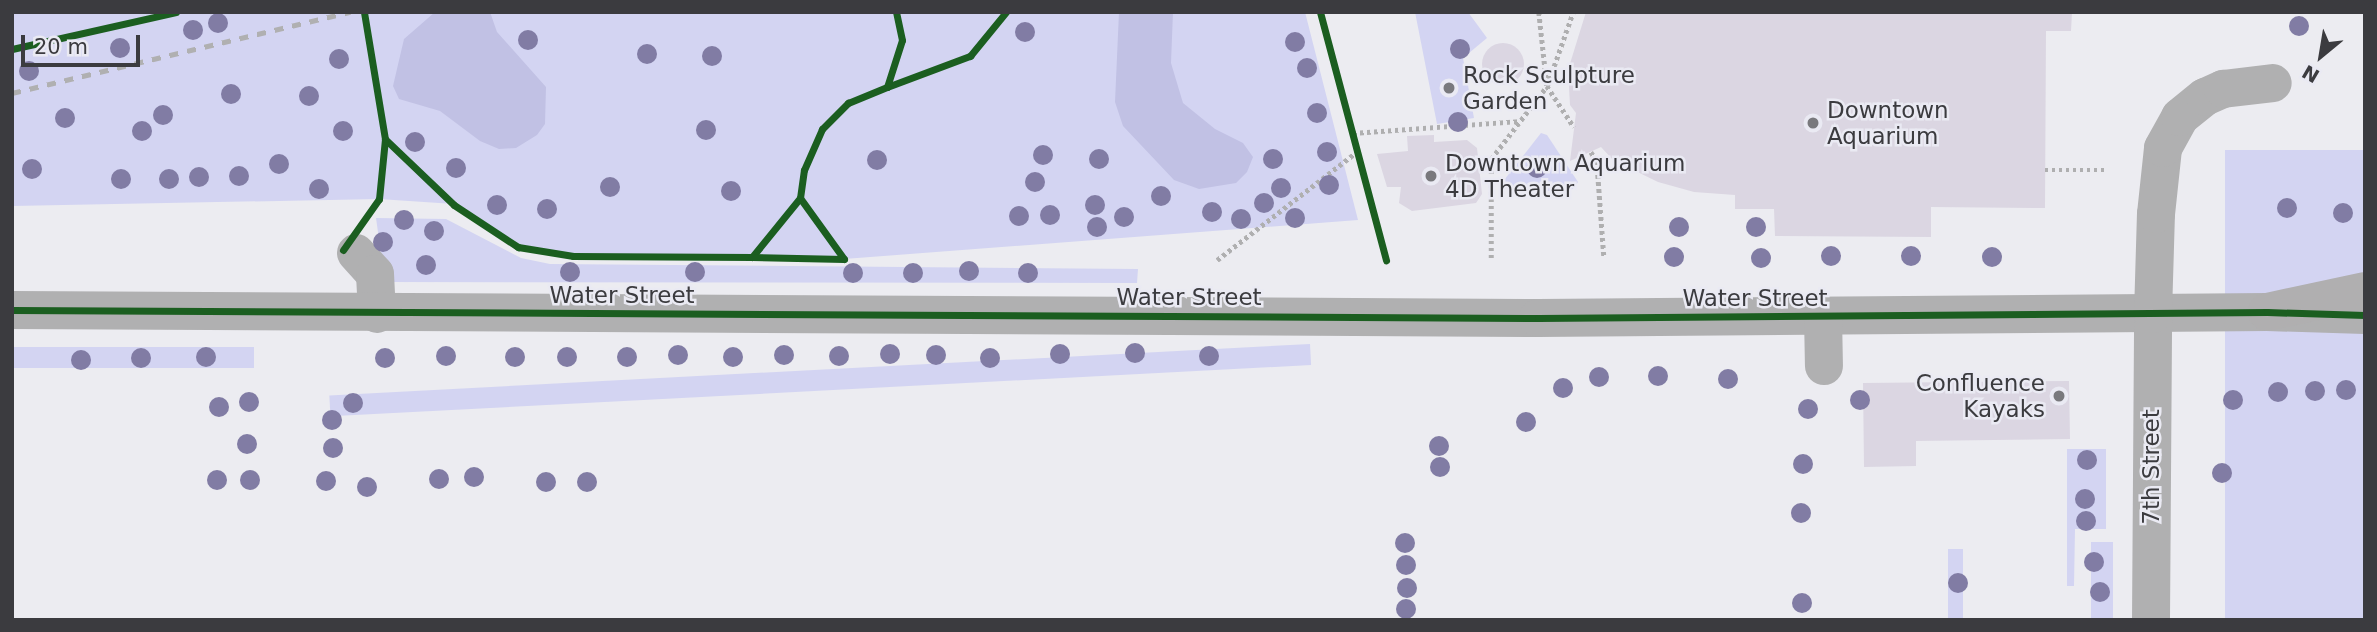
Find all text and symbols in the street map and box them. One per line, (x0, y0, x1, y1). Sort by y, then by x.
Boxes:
scale bar (24, 21, 144, 65)
north arrow (2286, 21, 2356, 91)
text: 20 m (34, 35, 88, 59)
place label: Rock Sculpture Garden (1463, 61, 1635, 115)
text: N (2298, 61, 2323, 88)
marker: Rock Sculpture Garden (1441, 80, 1457, 96)
place label: Downtown Aquarium (1827, 96, 1949, 150)
marker: Downtown Aquarium (1805, 115, 1821, 131)
place label: Downtown Aquarium 4D Theater (1445, 149, 1685, 203)
marker: Downtown Aquarium 4D Theater (1423, 168, 1439, 184)
street label: Water Street (549, 281, 695, 309)
street label: Water Street (1116, 283, 1262, 311)
street label: Water Street (1682, 284, 1828, 312)
place label: Confluence Kayaks (1916, 369, 2045, 423)
marker: Confluence Kayaks (2051, 388, 2067, 404)
street label: 7th Street (2137, 409, 2165, 525)

